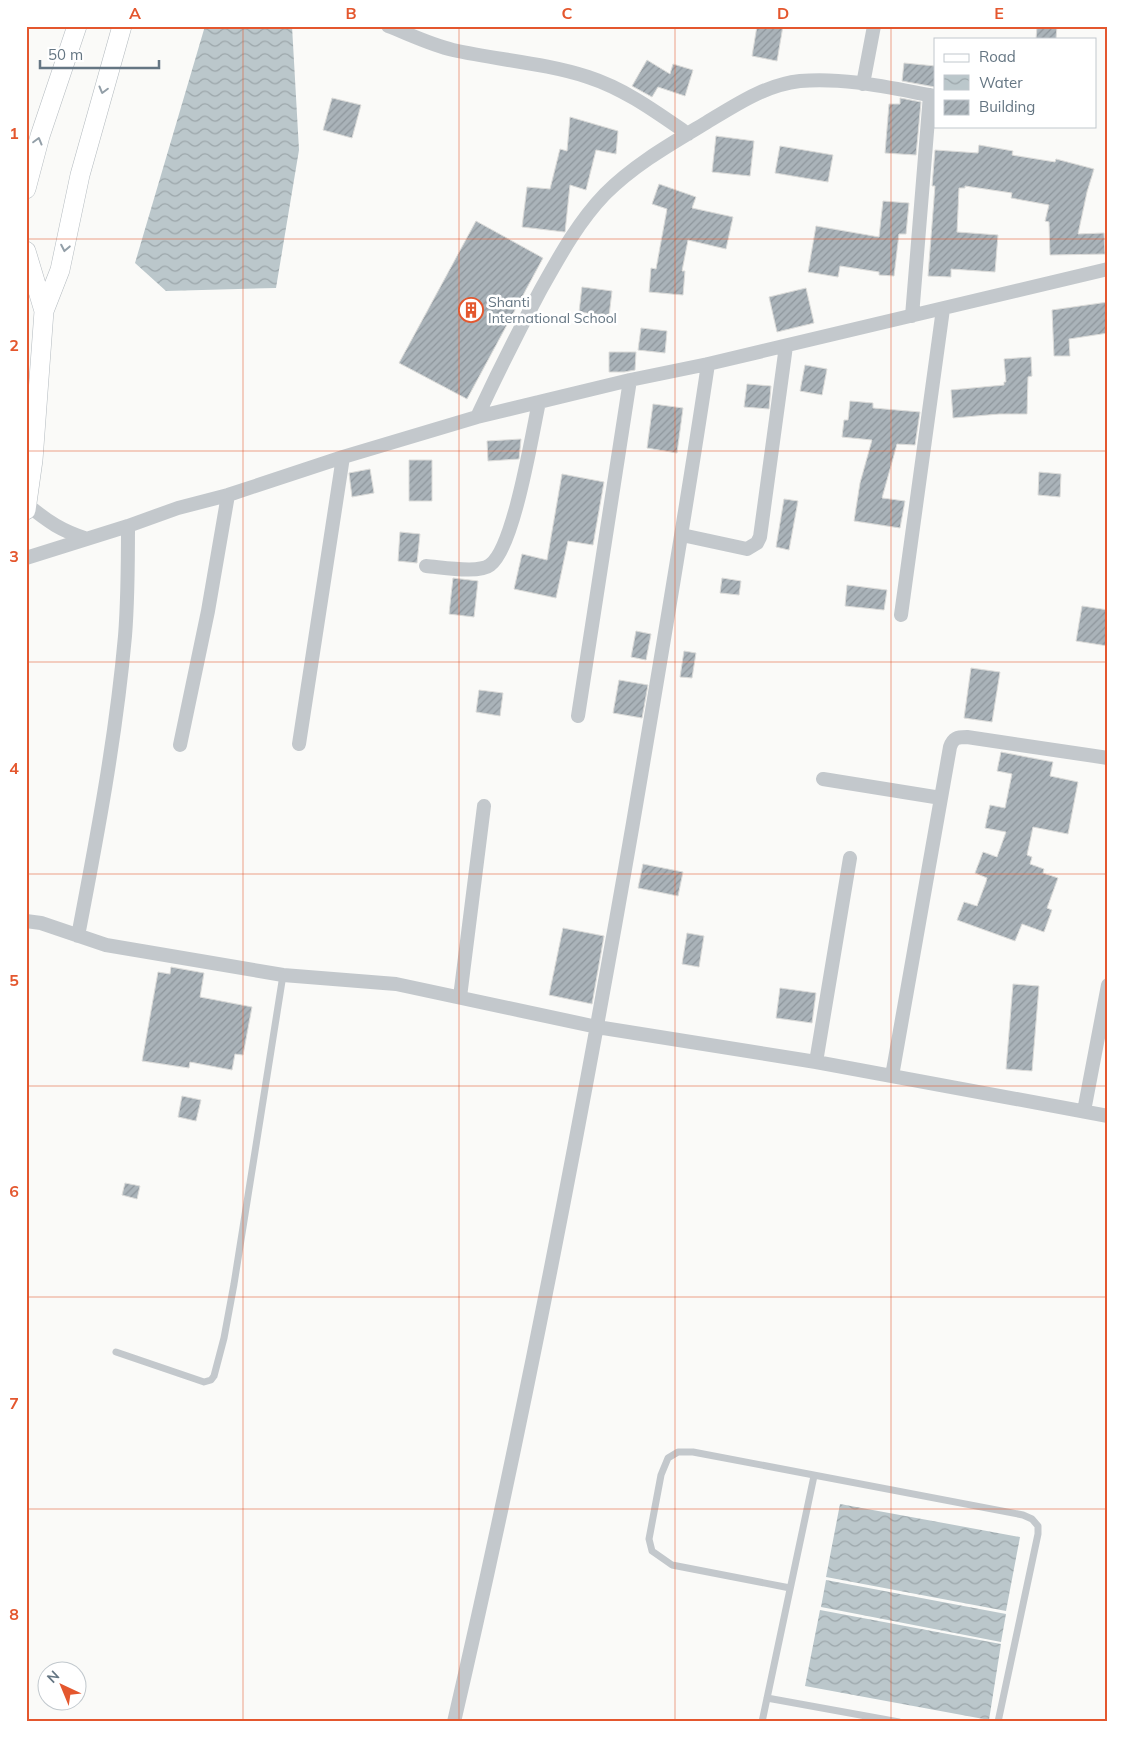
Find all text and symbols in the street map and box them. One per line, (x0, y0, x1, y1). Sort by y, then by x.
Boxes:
text: A (129, 3, 141, 23)
text: B (345, 3, 357, 23)
text: C (562, 3, 573, 23)
text: D (777, 3, 789, 23)
text: E (994, 3, 1004, 23)
scale bar (40, 38, 159, 70)
legend (934, 38, 1096, 128)
text: 50 m (48, 45, 83, 64)
text: Road (979, 47, 1016, 66)
text: Water (979, 73, 1023, 92)
one-way arrow (99, 85, 109, 94)
text: Building (979, 97, 1035, 116)
text: 1 (9, 123, 19, 143)
one-way arrow (33, 138, 43, 146)
one-way arrow (60, 243, 70, 252)
place label: Shanti International School (488, 293, 617, 327)
building icon: Shanti International School (458, 297, 484, 323)
text: 2 (9, 335, 19, 355)
text: 3 (9, 546, 19, 566)
text: 4 (9, 758, 19, 778)
text: 5 (9, 970, 19, 990)
text: 6 (9, 1181, 19, 1201)
text: 7 (9, 1393, 19, 1413)
text: 8 (9, 1604, 19, 1624)
north arrow (38, 1660, 88, 1710)
text: N (43, 1667, 63, 1687)

